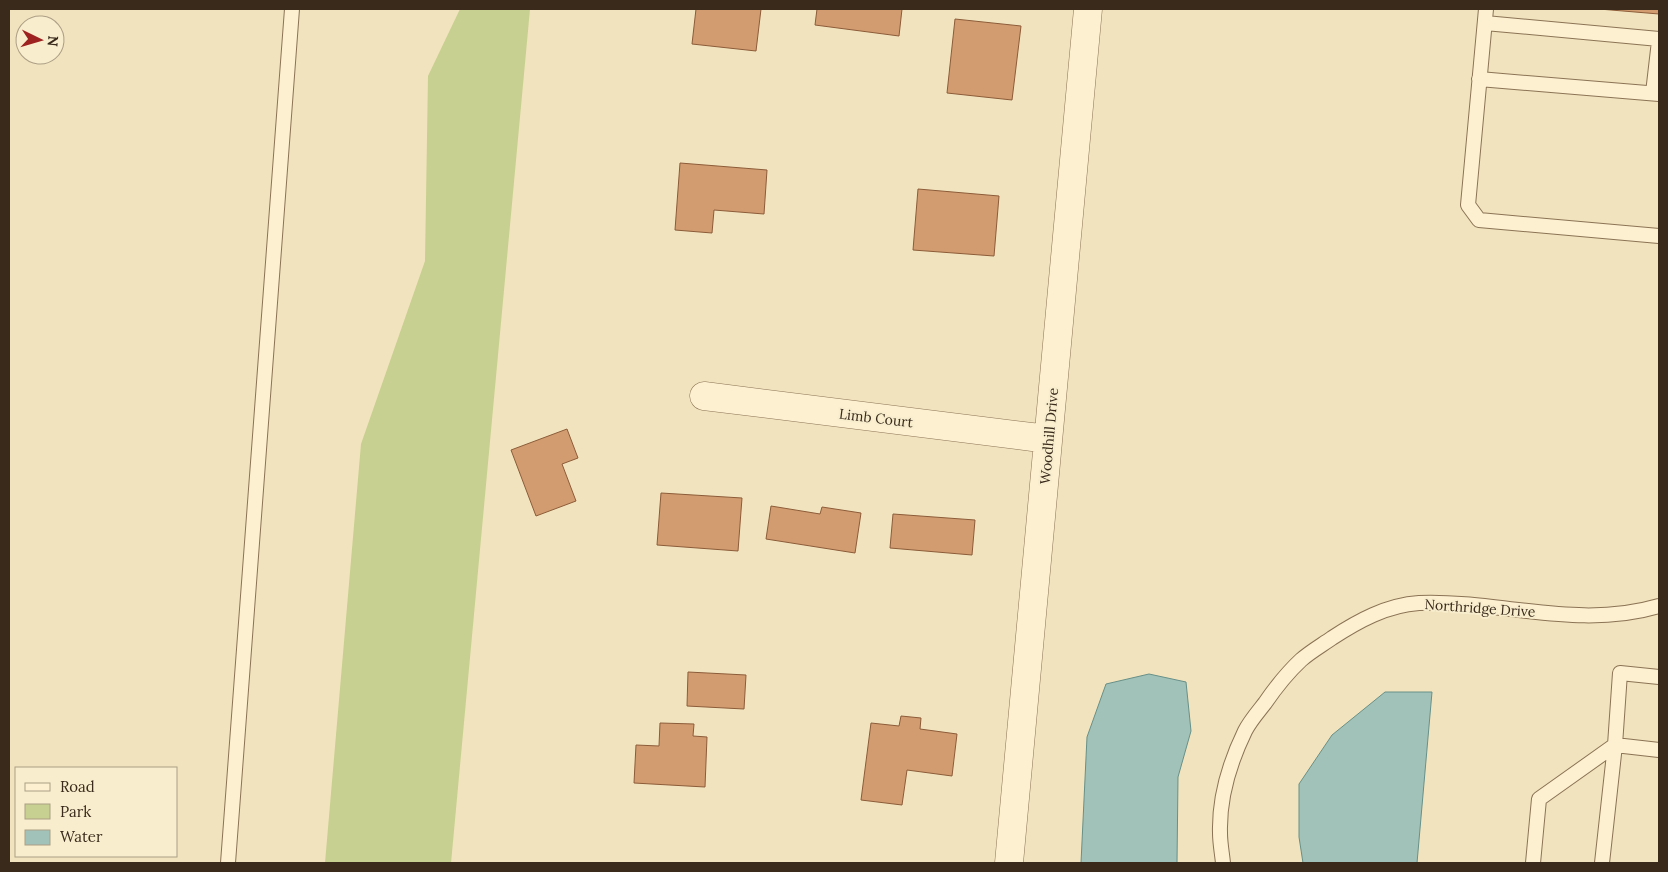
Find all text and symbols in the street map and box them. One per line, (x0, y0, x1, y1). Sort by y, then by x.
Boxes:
north arrow (15, 15, 65, 65)
text: N (43, 35, 62, 47)
street label: Woodhill Drive (1036, 387, 1062, 485)
street label: Limb Court (838, 405, 915, 432)
street label: Northridge Drive (1424, 595, 1536, 621)
legend (15, 767, 178, 857)
text: Road (60, 777, 95, 796)
text: Park (60, 802, 91, 821)
text: Water (60, 827, 103, 846)

